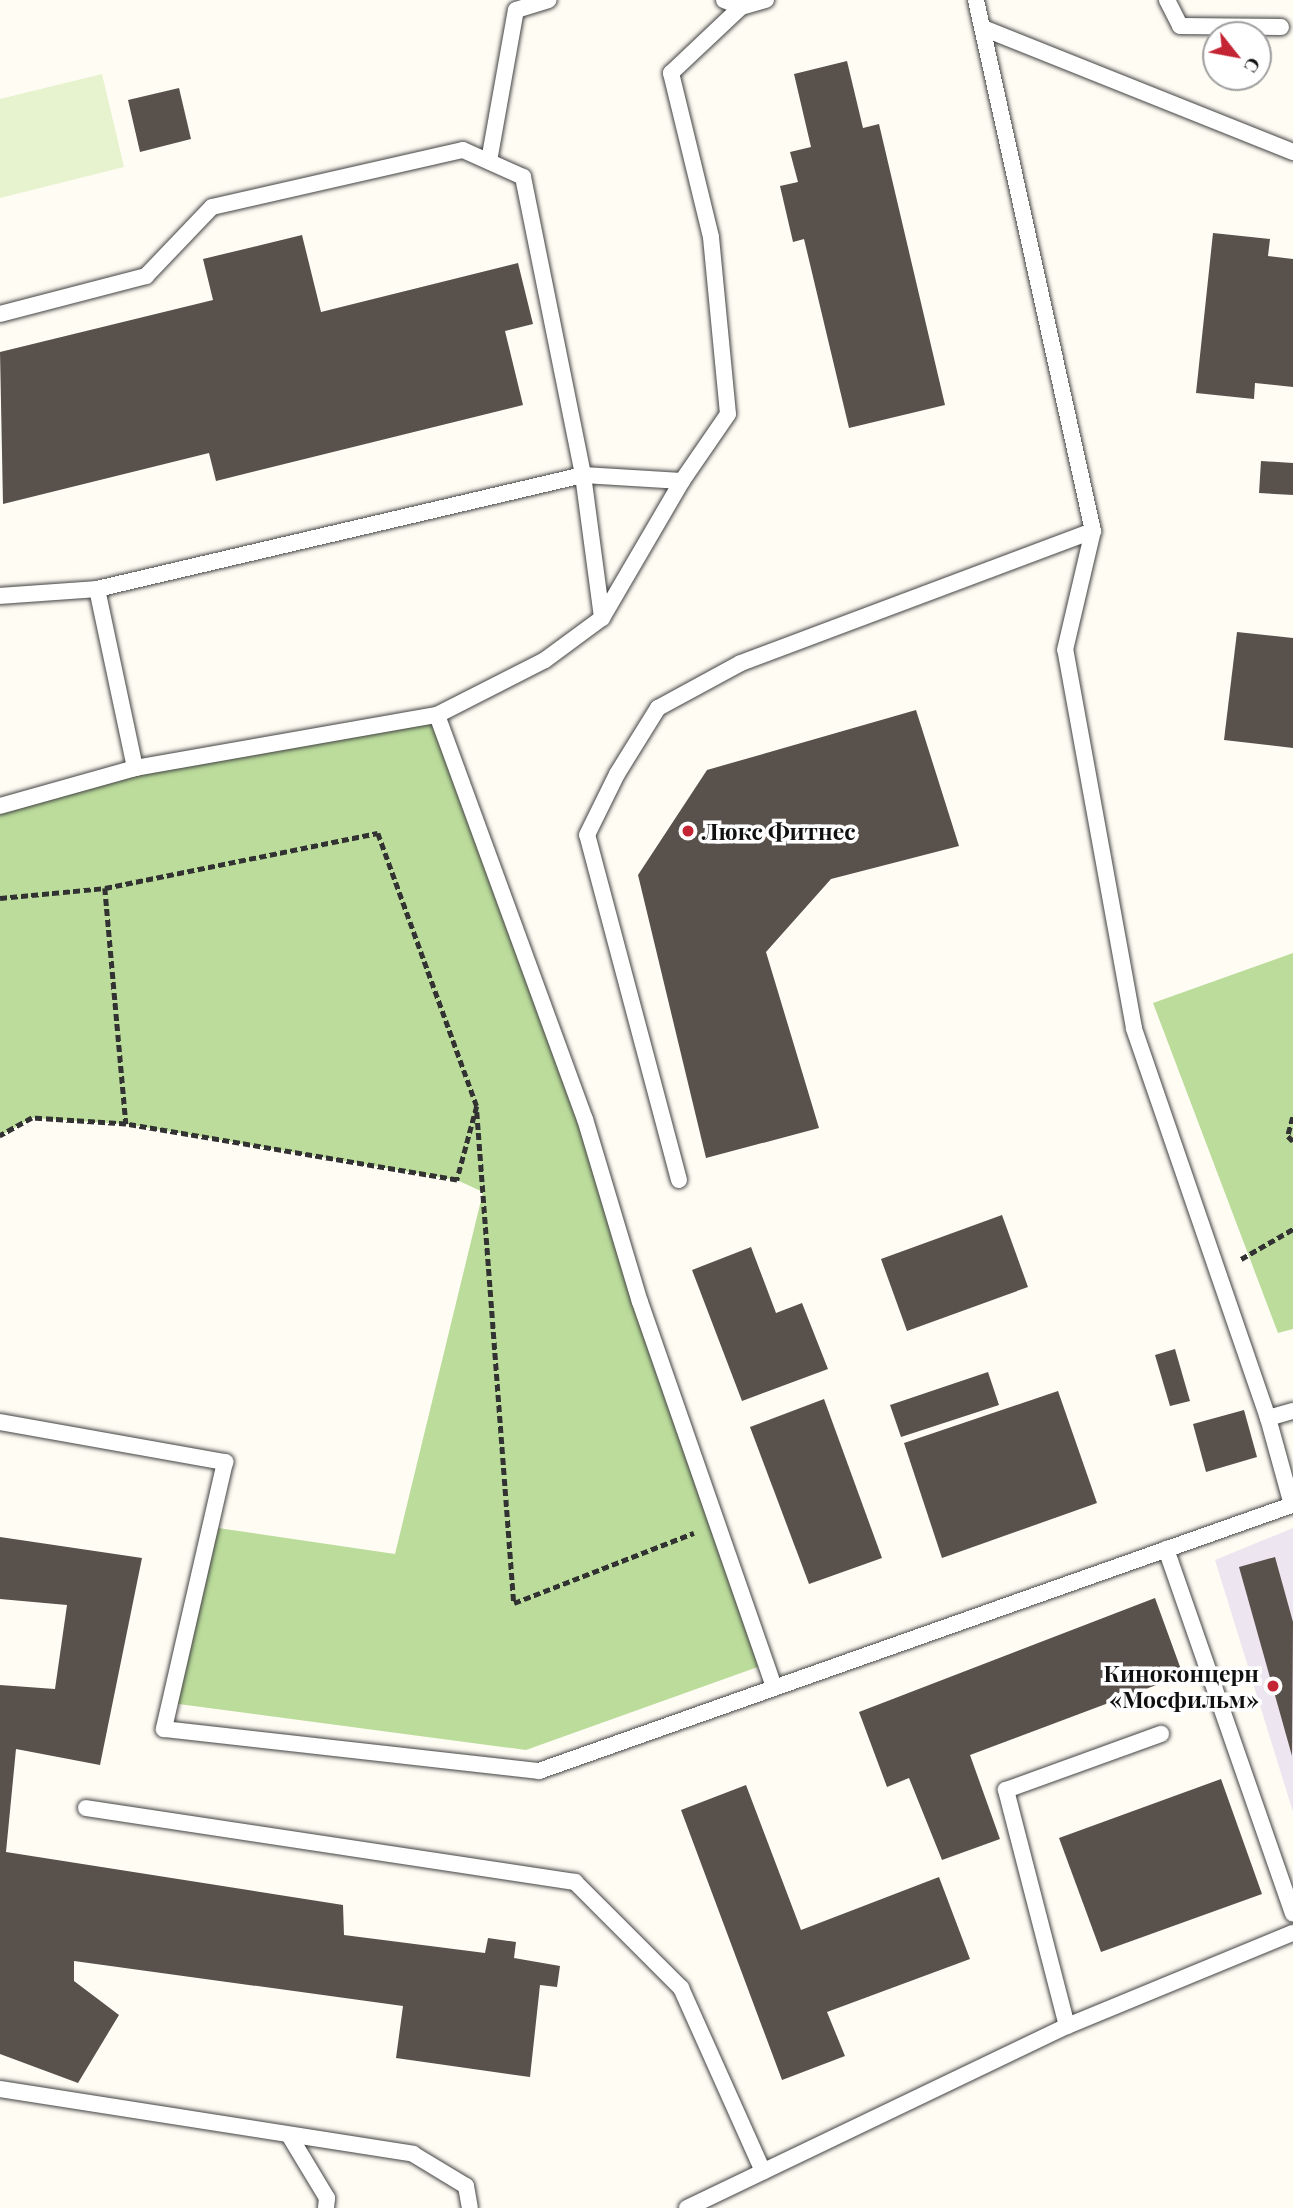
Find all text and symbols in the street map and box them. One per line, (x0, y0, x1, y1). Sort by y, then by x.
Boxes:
north arrow (1202, 21, 1272, 91)
text: С (1239, 53, 1268, 78)
place label: Люкс Фитнес (702, 817, 856, 845)
marker: Люкс Фитнес (680, 823, 696, 839)
place label: Киноконцерн «Мосфильм» (1103, 1659, 1259, 1713)
marker: Киноконцерн «Мосфильм» (1265, 1678, 1281, 1694)

